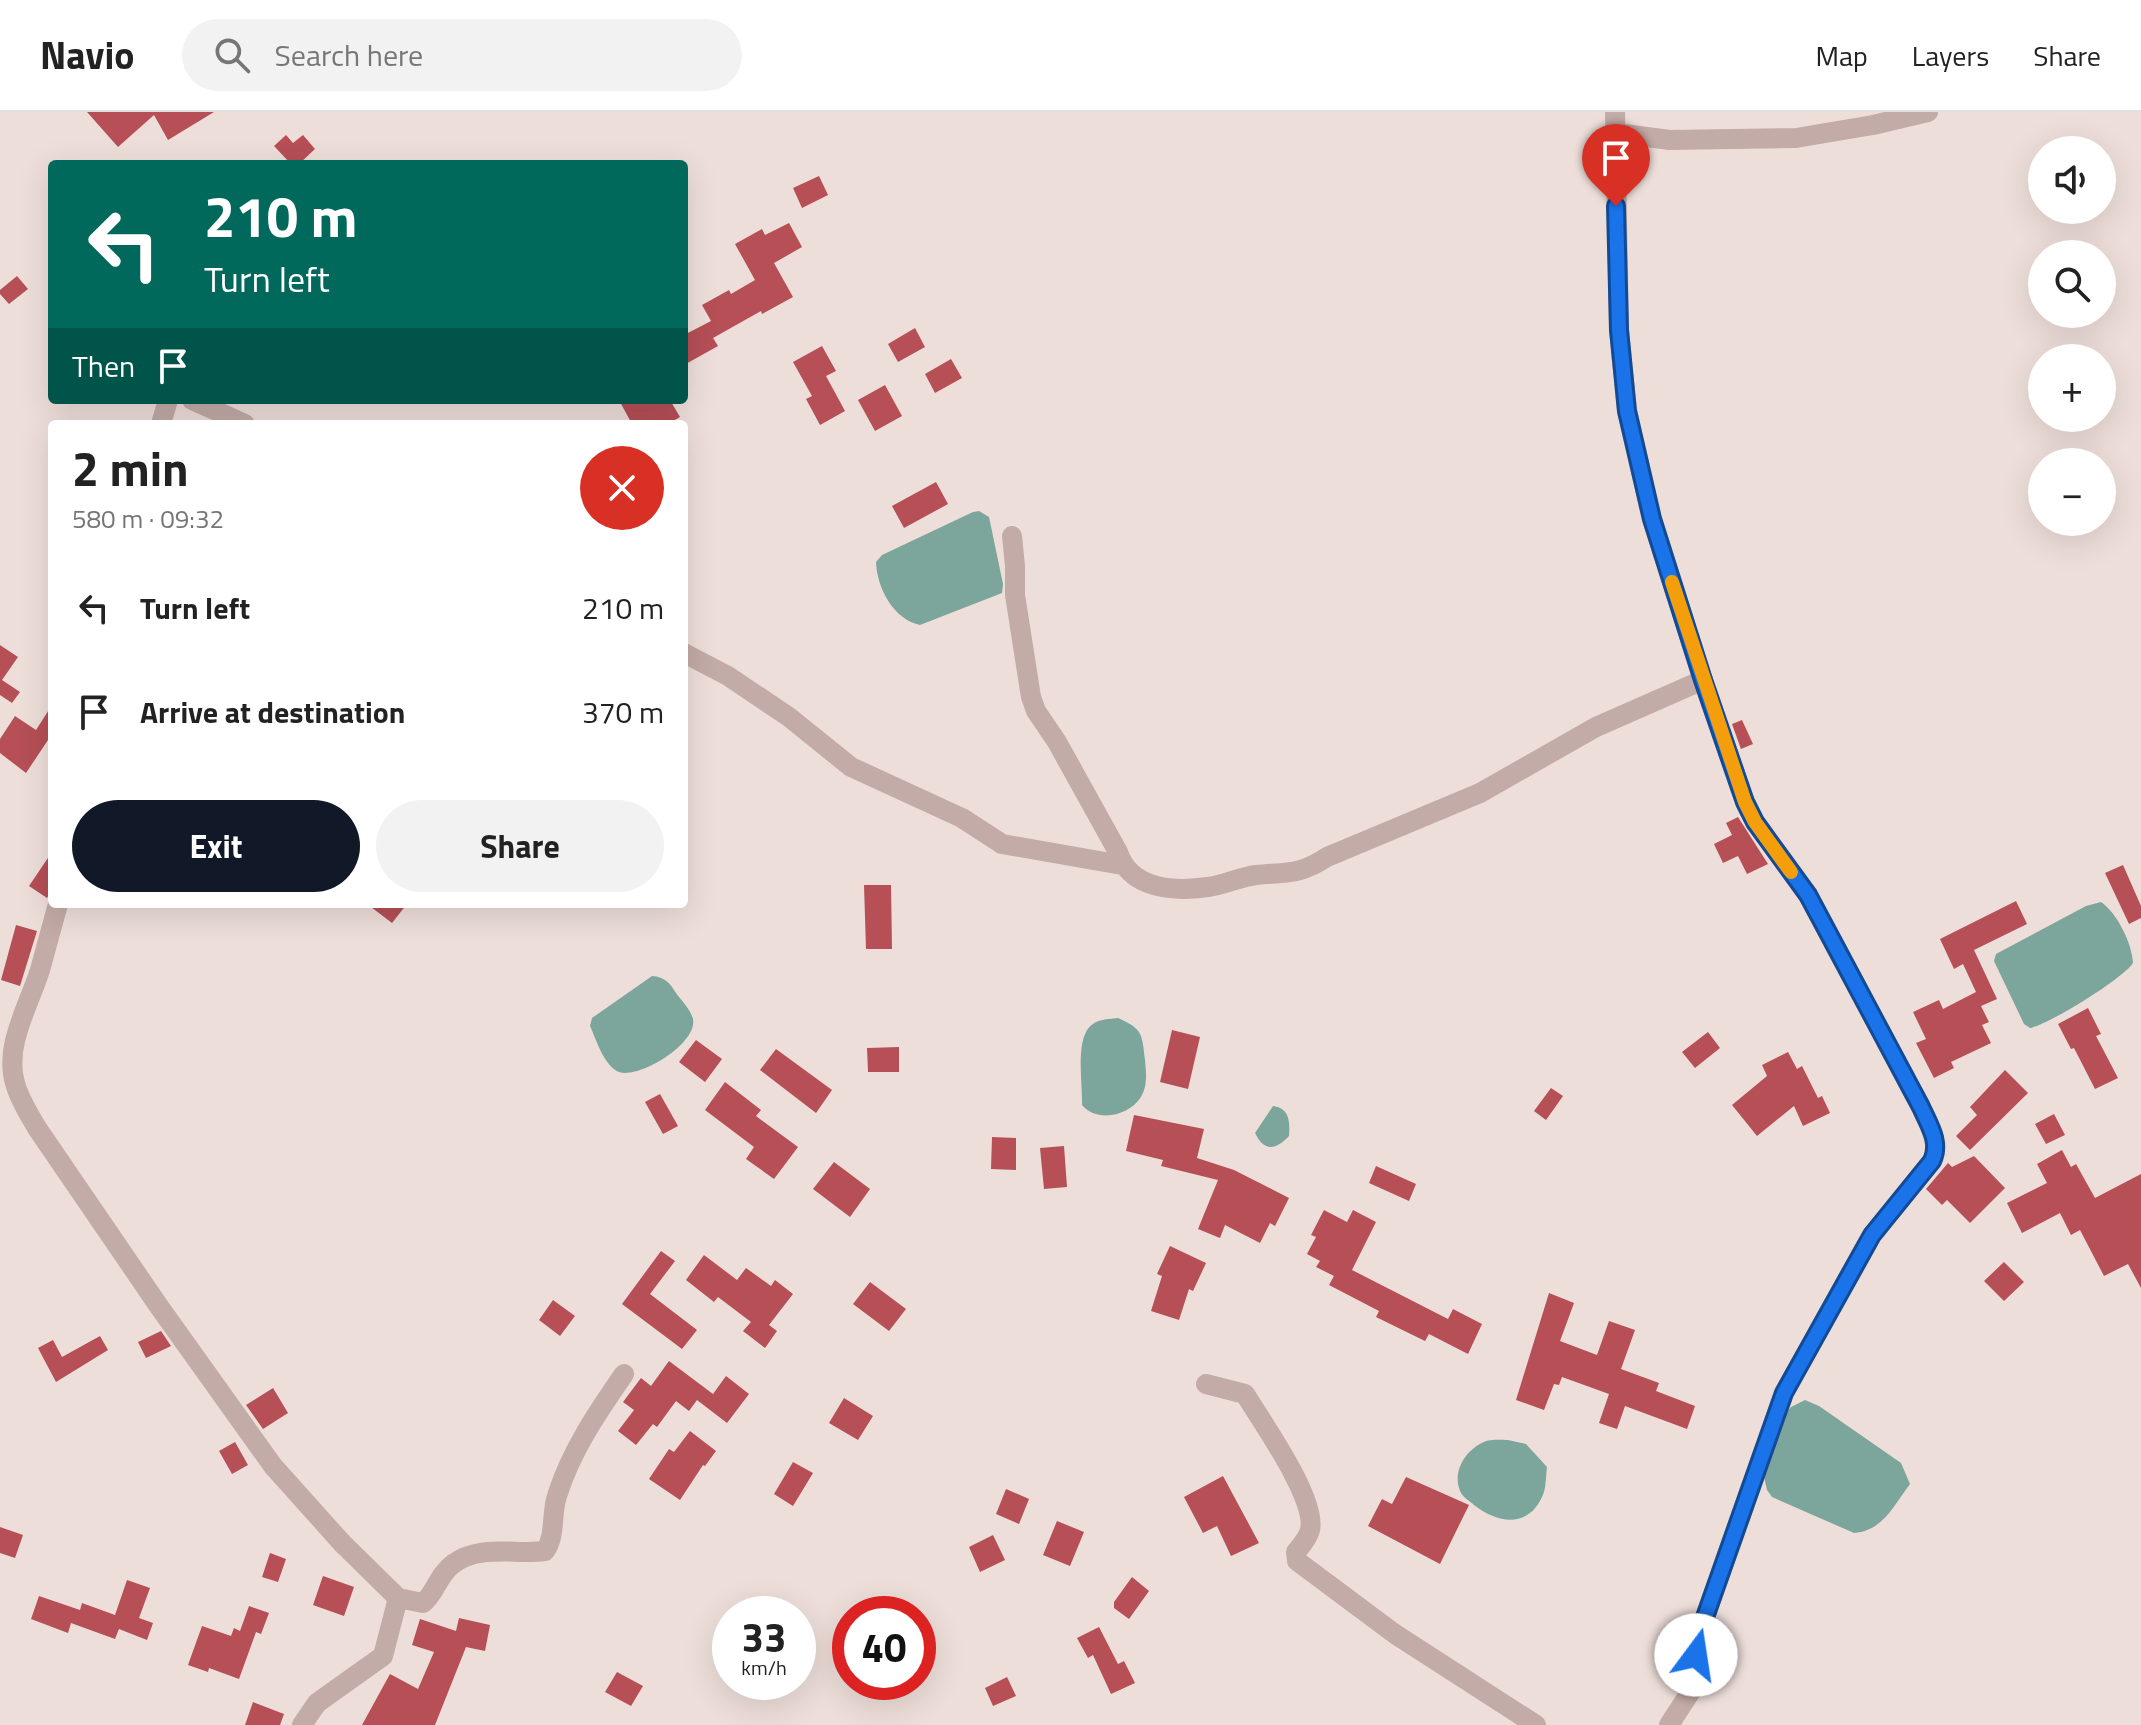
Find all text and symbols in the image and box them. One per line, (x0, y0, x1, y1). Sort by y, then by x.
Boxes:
search box (182, 19, 742, 91)
text: Navio (40, 26, 134, 84)
text: Search here (274, 32, 423, 78)
icon: search (210, 33, 254, 77)
text: Map (1815, 34, 1868, 77)
text: Layers (1912, 34, 1989, 77)
text: Share (2033, 34, 2101, 77)
pin (1582, 124, 1650, 206)
icon: arrive (1594, 136, 1638, 180)
map controls (2028, 136, 2116, 536)
button: sound (2028, 136, 2116, 224)
text: 210 m (204, 174, 357, 259)
icon: left (72, 192, 176, 296)
button: search (2028, 240, 2116, 328)
text: Turn left (204, 251, 330, 306)
text: Then (72, 343, 135, 389)
icon: arrive (151, 344, 195, 388)
button: + (2028, 344, 2116, 432)
text: 2 min (72, 432, 189, 505)
button: close (580, 446, 664, 530)
button: − (2028, 448, 2116, 536)
text: 580 m · 09:32 (72, 499, 224, 538)
text: Turn left (140, 585, 250, 631)
text: 210 m (582, 585, 664, 631)
icon: left (72, 586, 116, 630)
text: Arrive at destination (140, 689, 405, 735)
text: 370 m (582, 689, 664, 735)
icon: arrive (72, 690, 116, 734)
button: Exit (72, 800, 360, 892)
button: Share (376, 800, 664, 892)
speed limit sign: 40 (832, 1596, 936, 1700)
text: 33 (742, 1607, 786, 1668)
position arrow (1654, 1613, 1738, 1697)
text: km/h (741, 1652, 787, 1683)

